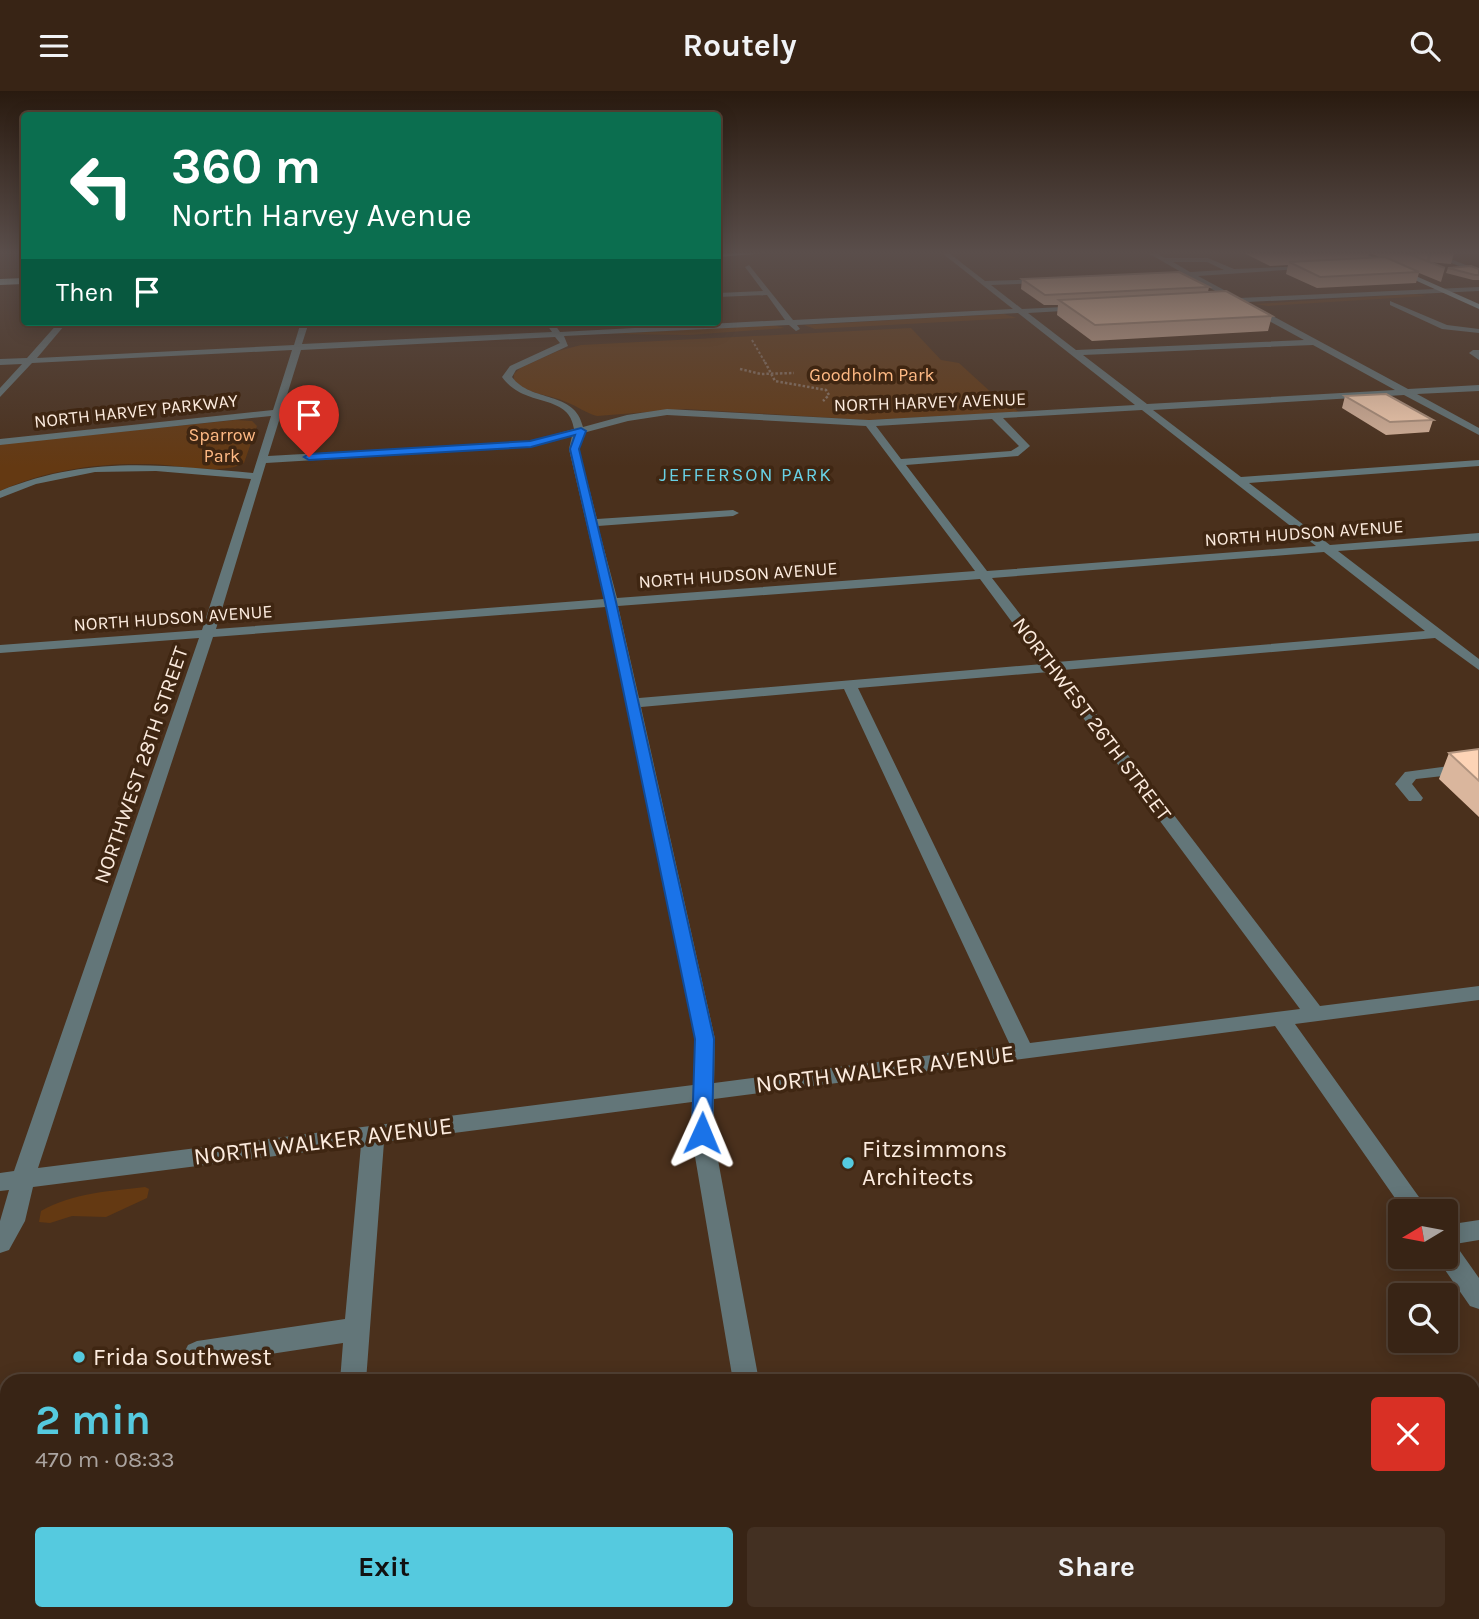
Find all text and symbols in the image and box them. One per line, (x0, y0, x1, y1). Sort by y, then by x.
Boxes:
icon: menu (35, 27, 73, 65)
text: Routely (682, 27, 797, 64)
icon: search (1406, 27, 1444, 65)
text: 360 m (171, 138, 321, 195)
icon: left (56, 140, 147, 231)
text: North Harvey Avenue (171, 197, 472, 234)
icon: arrive (128, 273, 166, 311)
text: Then (56, 277, 114, 308)
park label: Goodholm Park (809, 364, 935, 386)
pin (279, 385, 339, 457)
street label: NORTH HARVEY AVENUE (834, 388, 1026, 416)
street label: NORTH HARVEY PARKWAY (33, 389, 239, 433)
icon: arrive (290, 396, 328, 434)
park label: Sparrow Park (188, 424, 256, 467)
district label: JEFFERSON PARK (659, 464, 833, 486)
street label: NORTH HUDSON AVENUE (1204, 515, 1404, 551)
street label: NORTH HUDSON AVENUE (638, 557, 838, 593)
street label: NORTH HUDSON AVENUE (73, 600, 273, 636)
street label: NORTHWEST 26TH STREET (1008, 613, 1177, 826)
street label: NORTHWEST 28TH STREET (89, 643, 193, 887)
street label: NORTH WALKER AVENUE (754, 1039, 1016, 1099)
position arrow (665, 1096, 739, 1170)
street label: NORTH WALKER AVENUE (192, 1111, 454, 1171)
place label: Fitzsimmons Architects (862, 1135, 1007, 1191)
marker: Fitzsimmons Architects (840, 1155, 856, 1171)
north arrow (1388, 1199, 1458, 1269)
map controls (1388, 1199, 1458, 1353)
button: search (1388, 1283, 1458, 1353)
place label: Frida Southwest (93, 1343, 272, 1371)
marker: Frida Southwest (71, 1349, 87, 1365)
text: 2 min (35, 1395, 151, 1445)
button: close (1371, 1397, 1445, 1471)
text: 470 m · 08:33 (35, 1446, 175, 1473)
button: Exit (35, 1527, 733, 1607)
button: Share (747, 1527, 1445, 1607)

